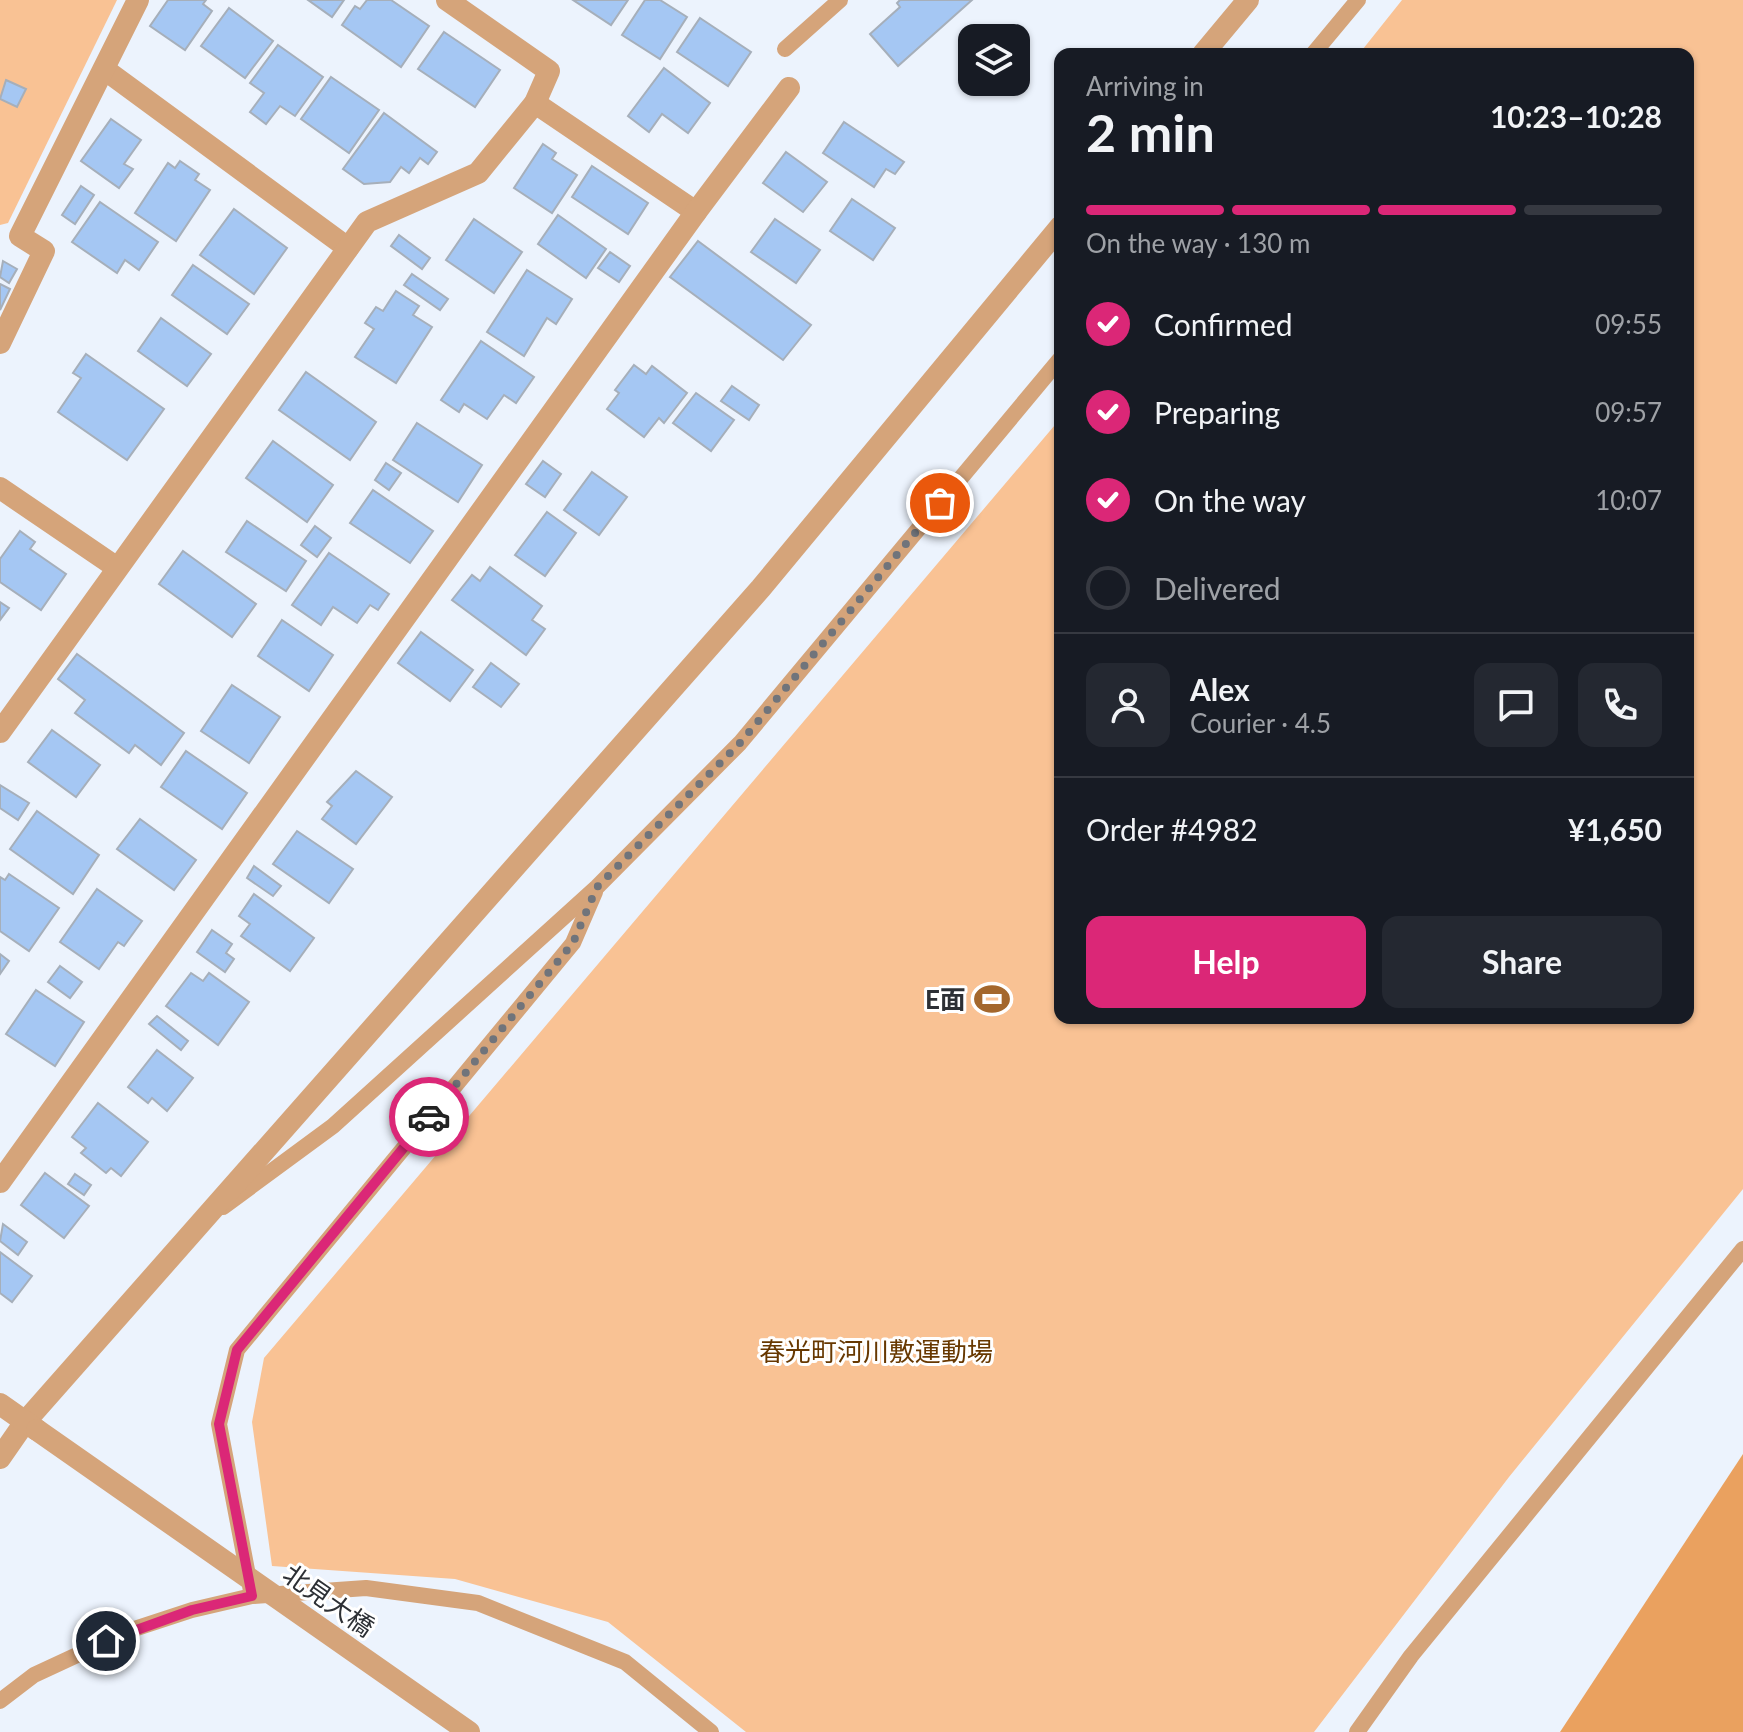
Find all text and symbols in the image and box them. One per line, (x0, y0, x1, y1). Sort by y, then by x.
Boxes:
map controls (958, 24, 1030, 96)
button: layers (958, 24, 1030, 96)
text: Arriving in (1086, 70, 1204, 102)
text: 10:23–10:28 (1490, 98, 1662, 134)
text: 2 min (1086, 101, 1215, 163)
text: On the way · 130 m (1086, 227, 1310, 259)
icon: check (1086, 302, 1130, 346)
text: Confirmed (1154, 306, 1293, 342)
text: 09:55 (1595, 308, 1662, 340)
icon: check (1086, 390, 1130, 434)
text: Preparing (1154, 394, 1280, 430)
text: 09:57 (1595, 396, 1662, 428)
pin (906, 469, 974, 537)
icon: check (1086, 478, 1130, 522)
icon: bag (918, 481, 962, 525)
text: On the way (1154, 482, 1306, 518)
text: 10:07 (1595, 484, 1662, 516)
text: Delivered (1154, 570, 1281, 606)
button: person (1086, 663, 1170, 747)
button: chat (1474, 663, 1558, 747)
button: phone (1578, 663, 1662, 747)
text: Alex (1190, 671, 1250, 707)
text: Courier · 4.5 (1190, 707, 1331, 739)
text: Order #4982 (1086, 811, 1258, 847)
text: ¥1,650 (1568, 811, 1662, 847)
button: Help (1086, 916, 1366, 1008)
button: Share (1382, 916, 1662, 1008)
sports icon: E面 (973, 980, 1011, 1018)
place label: E面 (925, 983, 966, 1015)
courier (389, 1077, 469, 1157)
icon: car (407, 1095, 451, 1139)
park label: 春光町河川敷運動場 (759, 1335, 993, 1367)
street label: 北見大橋 (277, 1557, 381, 1643)
pin (72, 1607, 140, 1675)
icon: home (84, 1619, 128, 1663)

